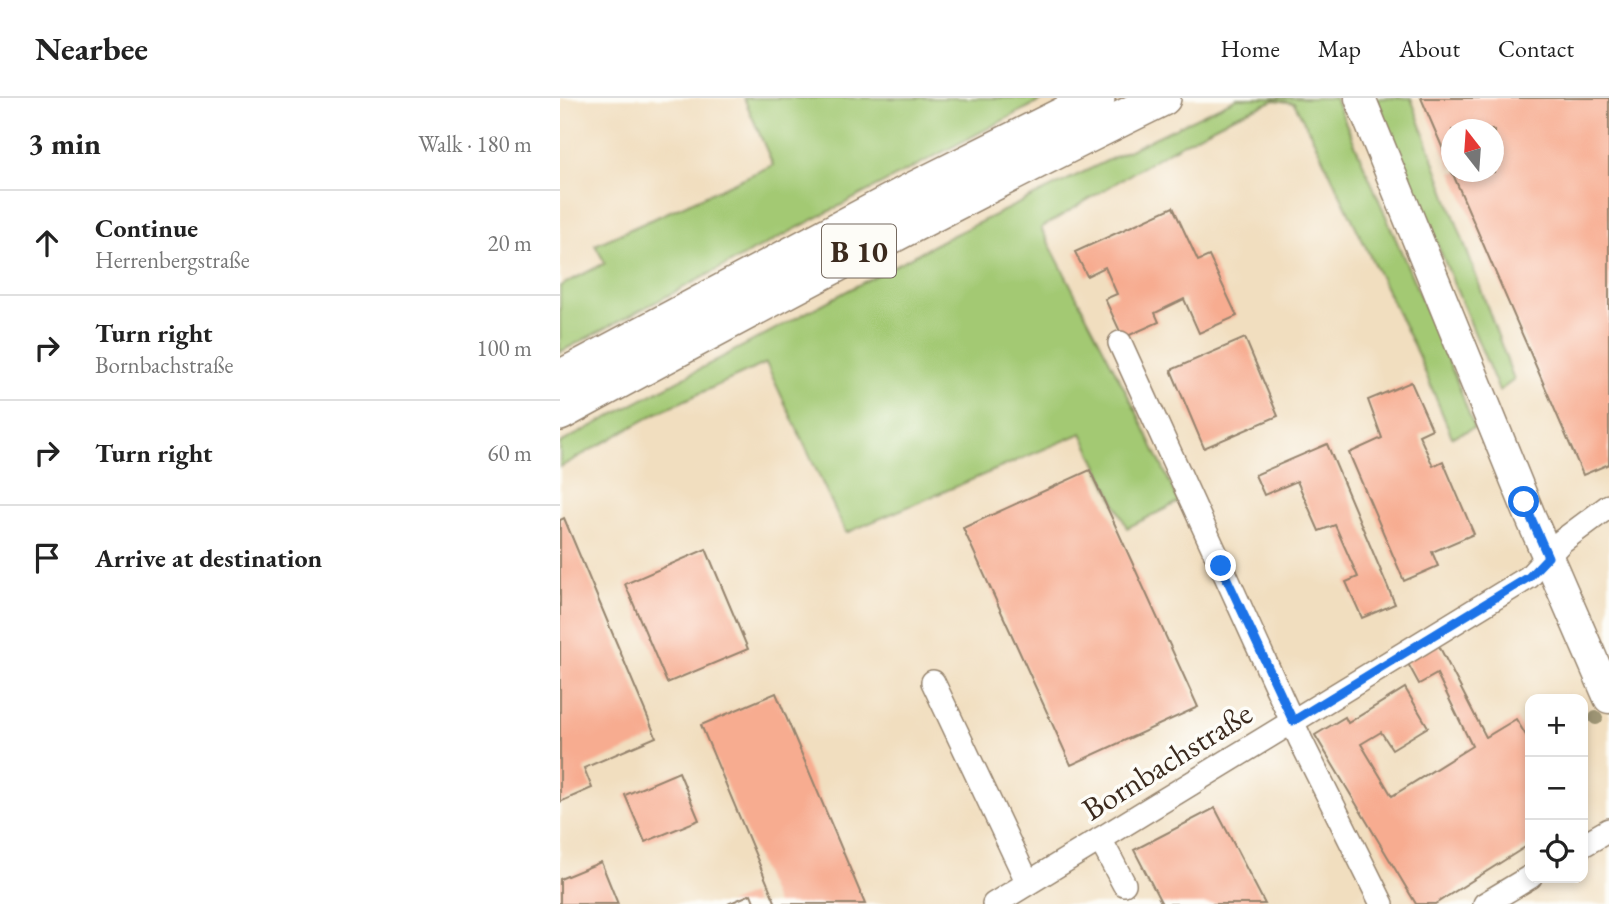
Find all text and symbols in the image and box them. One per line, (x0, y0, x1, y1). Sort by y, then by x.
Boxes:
text: Nearbee (35, 27, 148, 70)
text: Home (1220, 33, 1280, 64)
text: Map (1318, 33, 1361, 64)
text: About (1399, 33, 1460, 64)
text: Contact (1498, 33, 1574, 64)
north arrow (1441, 119, 1504, 182)
text: 3 min (28, 124, 101, 163)
text: Walk · 180 m (418, 129, 532, 159)
text: Continue (95, 211, 198, 245)
icon: ahead (28, 224, 66, 262)
road number: B 10 (822, 225, 896, 278)
text: 20 m (487, 228, 532, 258)
text: Herrenbergstraße (95, 245, 250, 275)
text: Turn right (95, 316, 213, 350)
icon: right (28, 329, 66, 367)
text: 100 m (476, 333, 532, 363)
text: Bornbachstraße (95, 350, 234, 380)
icon: right (28, 434, 66, 472)
text: Turn right (95, 436, 213, 470)
text: 60 m (487, 438, 532, 468)
route start (1508, 486, 1539, 517)
icon: arrive (28, 539, 66, 577)
text: Arrive at destination (95, 541, 322, 575)
route end (1205, 550, 1236, 581)
street label: Bornbachstraße (1074, 692, 1260, 830)
map controls (1525, 694, 1588, 883)
button: + (1525, 694, 1588, 757)
button: − (1525, 757, 1588, 820)
button: locate (1525, 820, 1588, 883)

